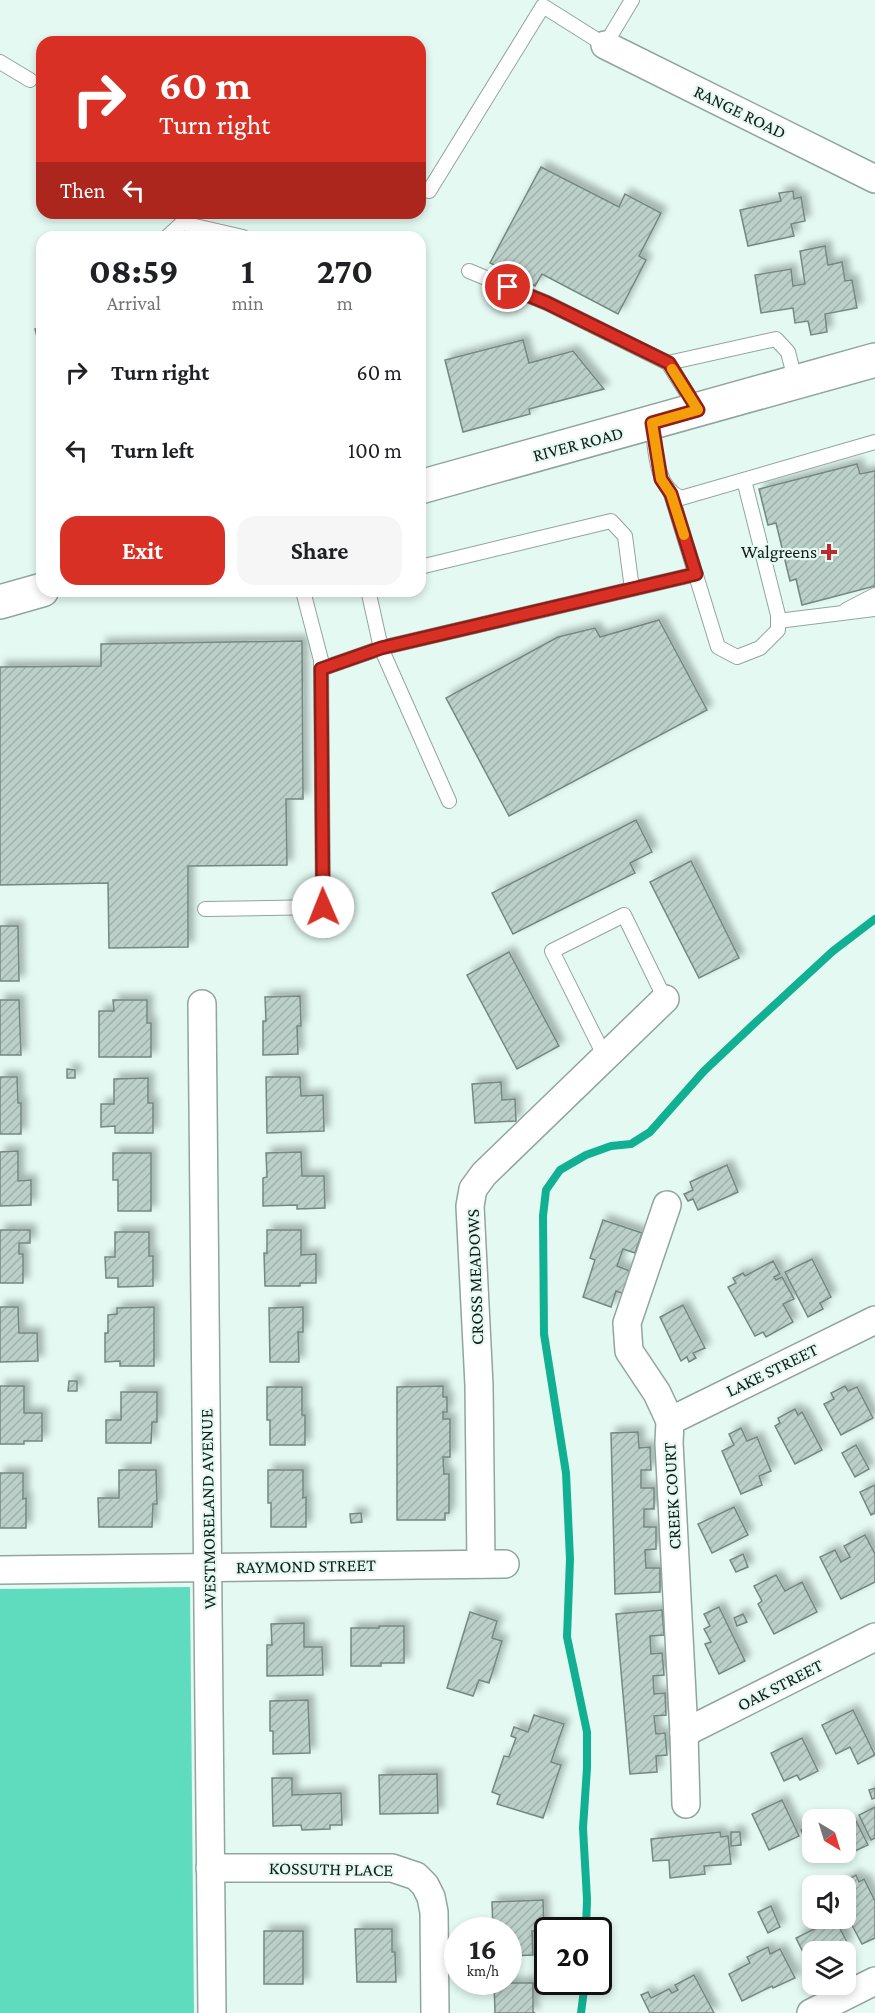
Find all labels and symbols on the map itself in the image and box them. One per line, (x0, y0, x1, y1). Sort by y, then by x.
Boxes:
street label: RANGE ROAD (691, 81, 789, 143)
pin (482, 261, 533, 312)
street label: RIVER ROAD (531, 422, 625, 466)
place label: Walgreens (741, 542, 817, 562)
marker: Walgreens (822, 545, 836, 559)
position arrow (291, 875, 355, 939)
street label: CROSS MEADOWS (463, 1209, 487, 1345)
street label: LAKE STREET (723, 1339, 822, 1401)
street label: WESTMORELAND AVENUE (196, 1408, 220, 1610)
street label: CREEK COURT (659, 1442, 685, 1550)
street label: RAYMOND STREET (236, 1555, 376, 1577)
street label: OAK STREET (734, 1655, 826, 1715)
north arrow (802, 1809, 856, 1863)
street label: KOSSUTH PLACE (269, 1858, 394, 1880)
speed limit sign: 20 (534, 1917, 612, 1995)

